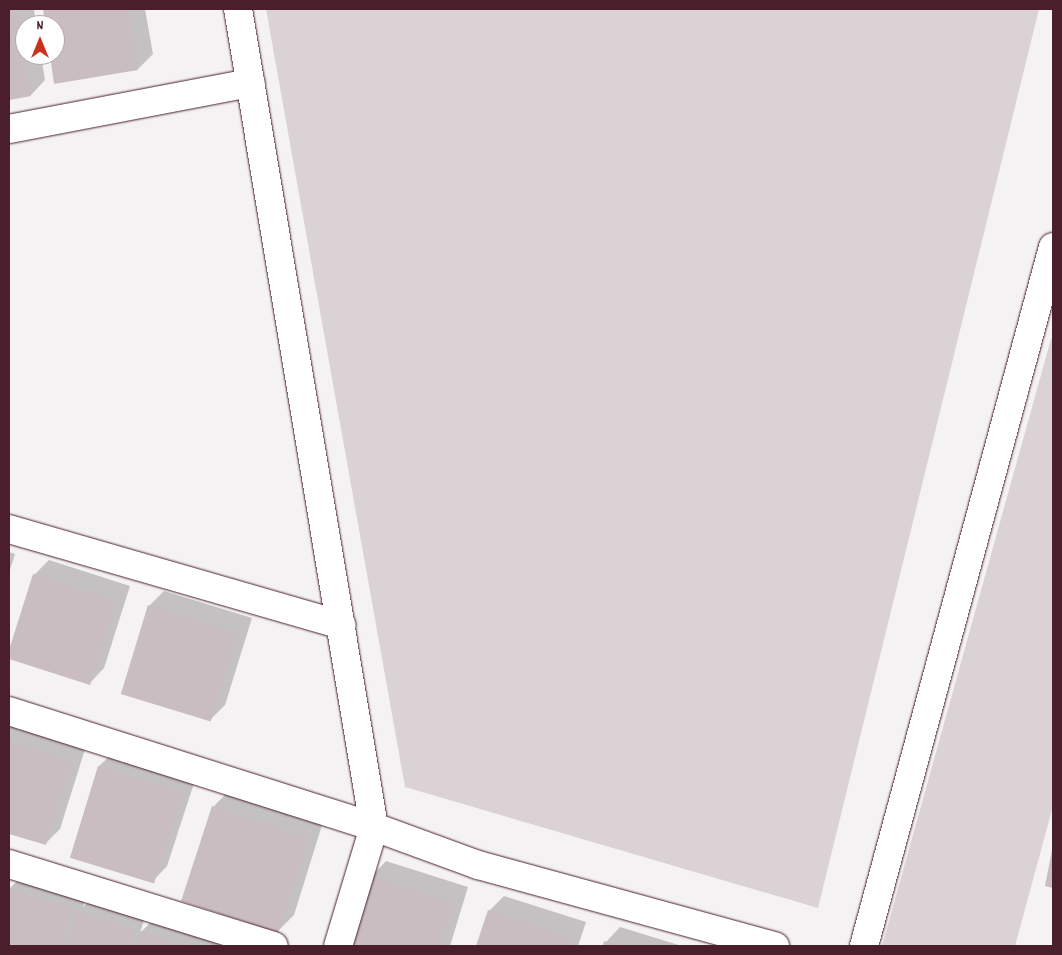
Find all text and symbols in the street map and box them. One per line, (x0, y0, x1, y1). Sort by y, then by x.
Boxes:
north arrow (15, 15, 65, 65)
text: N (37, 16, 43, 36)

